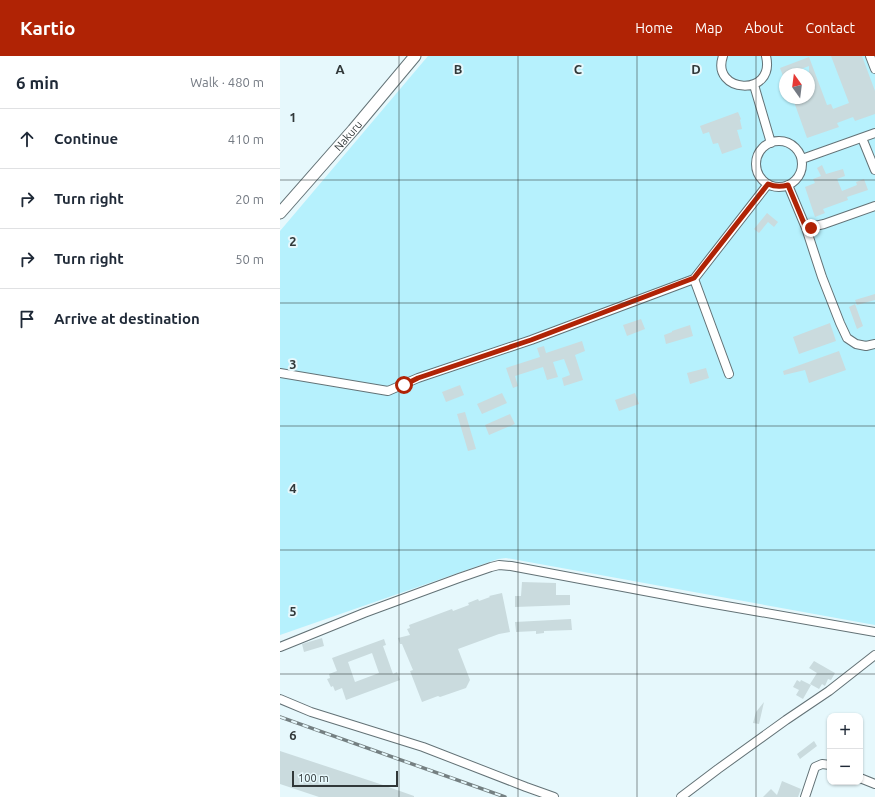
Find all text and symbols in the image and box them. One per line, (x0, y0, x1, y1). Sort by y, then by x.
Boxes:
text: Kartio (20, 17, 76, 39)
text: Home (635, 20, 673, 36)
text: Map (695, 20, 723, 36)
text: About (745, 20, 784, 36)
text: Contact (806, 20, 855, 36)
text: A (335, 62, 345, 76)
text: B (454, 62, 463, 76)
text: C (574, 62, 583, 76)
text: D (691, 62, 701, 76)
north arrow (779, 68, 815, 104)
text: 6 min (16, 73, 59, 92)
text: Walk · 480 m (190, 75, 264, 89)
text: 1 (289, 110, 297, 124)
street label: Nakuru (332, 118, 364, 153)
icon: ahead (16, 128, 38, 150)
text: Continue (54, 130, 118, 147)
text: 410 m (228, 132, 264, 146)
icon: right (16, 188, 38, 210)
text: Turn right (54, 190, 124, 207)
text: 20 m (235, 192, 264, 206)
route end (802, 219, 820, 237)
text: 2 (289, 234, 297, 248)
icon: right (16, 248, 38, 270)
text: Turn right (54, 250, 124, 267)
text: 50 m (235, 252, 264, 266)
icon: arrive (16, 308, 38, 330)
text: Arrive at destination (54, 310, 200, 327)
text: 3 (289, 357, 297, 371)
route start (395, 376, 413, 394)
text: 4 (289, 481, 297, 495)
text: 5 (289, 604, 297, 618)
map controls (827, 713, 863, 785)
button: + (827, 713, 863, 749)
text: 6 (289, 728, 297, 742)
button: − (827, 749, 863, 785)
scale bar (292, 769, 398, 788)
text: 100 m (298, 772, 329, 784)

